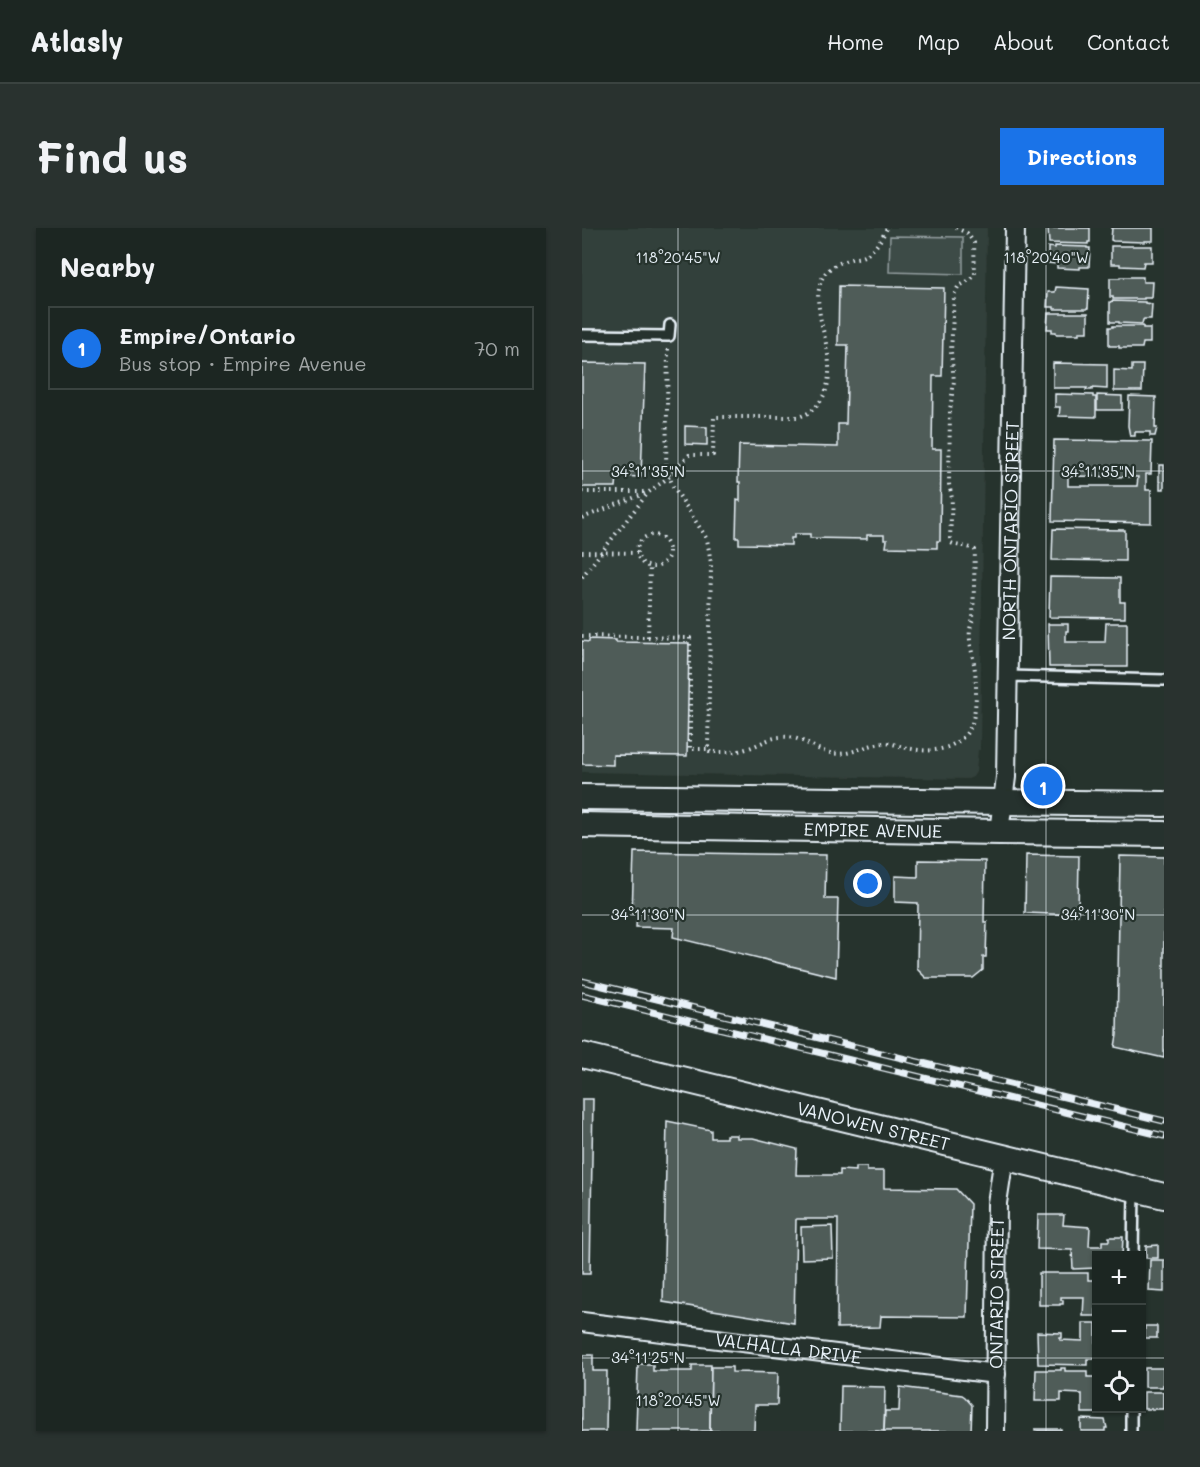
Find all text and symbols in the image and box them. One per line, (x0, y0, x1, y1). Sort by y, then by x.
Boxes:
text: Atlasly (30, 23, 124, 59)
text: Home (827, 28, 884, 55)
text: Map (917, 28, 960, 55)
text: About (993, 28, 1054, 55)
text: Contact (1087, 28, 1170, 55)
button: Directions (1000, 128, 1164, 185)
text: Find us (36, 129, 188, 184)
text: 118°20'45"W (635, 247, 721, 267)
text: 118°20'40"W (1003, 247, 1089, 267)
text: Nearby (60, 250, 155, 284)
text: Empire/Ontario (119, 321, 295, 350)
text: 1 (77, 335, 86, 361)
text: 70 m (474, 335, 520, 361)
text: Bus stop · Empire Avenue (119, 350, 367, 376)
street label: NORTH ONTARIO STREET (996, 420, 1024, 641)
text: 34°11'35"N (611, 461, 685, 481)
text: 34°11'35"N (1061, 461, 1135, 481)
pin: 1 (1024, 764, 1062, 808)
street label: EMPIRE AVENUE (804, 817, 942, 843)
your location (853, 869, 882, 898)
text: 34°11'30"N (611, 904, 685, 924)
text: 34°11'30"N (1061, 904, 1135, 924)
street label: VANOWEN STREET (795, 1096, 952, 1156)
street label: ONTARIO STREET (984, 1217, 1009, 1369)
map controls (1092, 1251, 1146, 1413)
button: + (1092, 1251, 1146, 1305)
button: − (1092, 1305, 1146, 1359)
street label: VALHALLA DRIVE (714, 1327, 863, 1369)
text: 34°11'25"N (611, 1347, 685, 1367)
button: locate (1092, 1359, 1146, 1413)
text: 118°20'45"W (635, 1390, 721, 1410)

